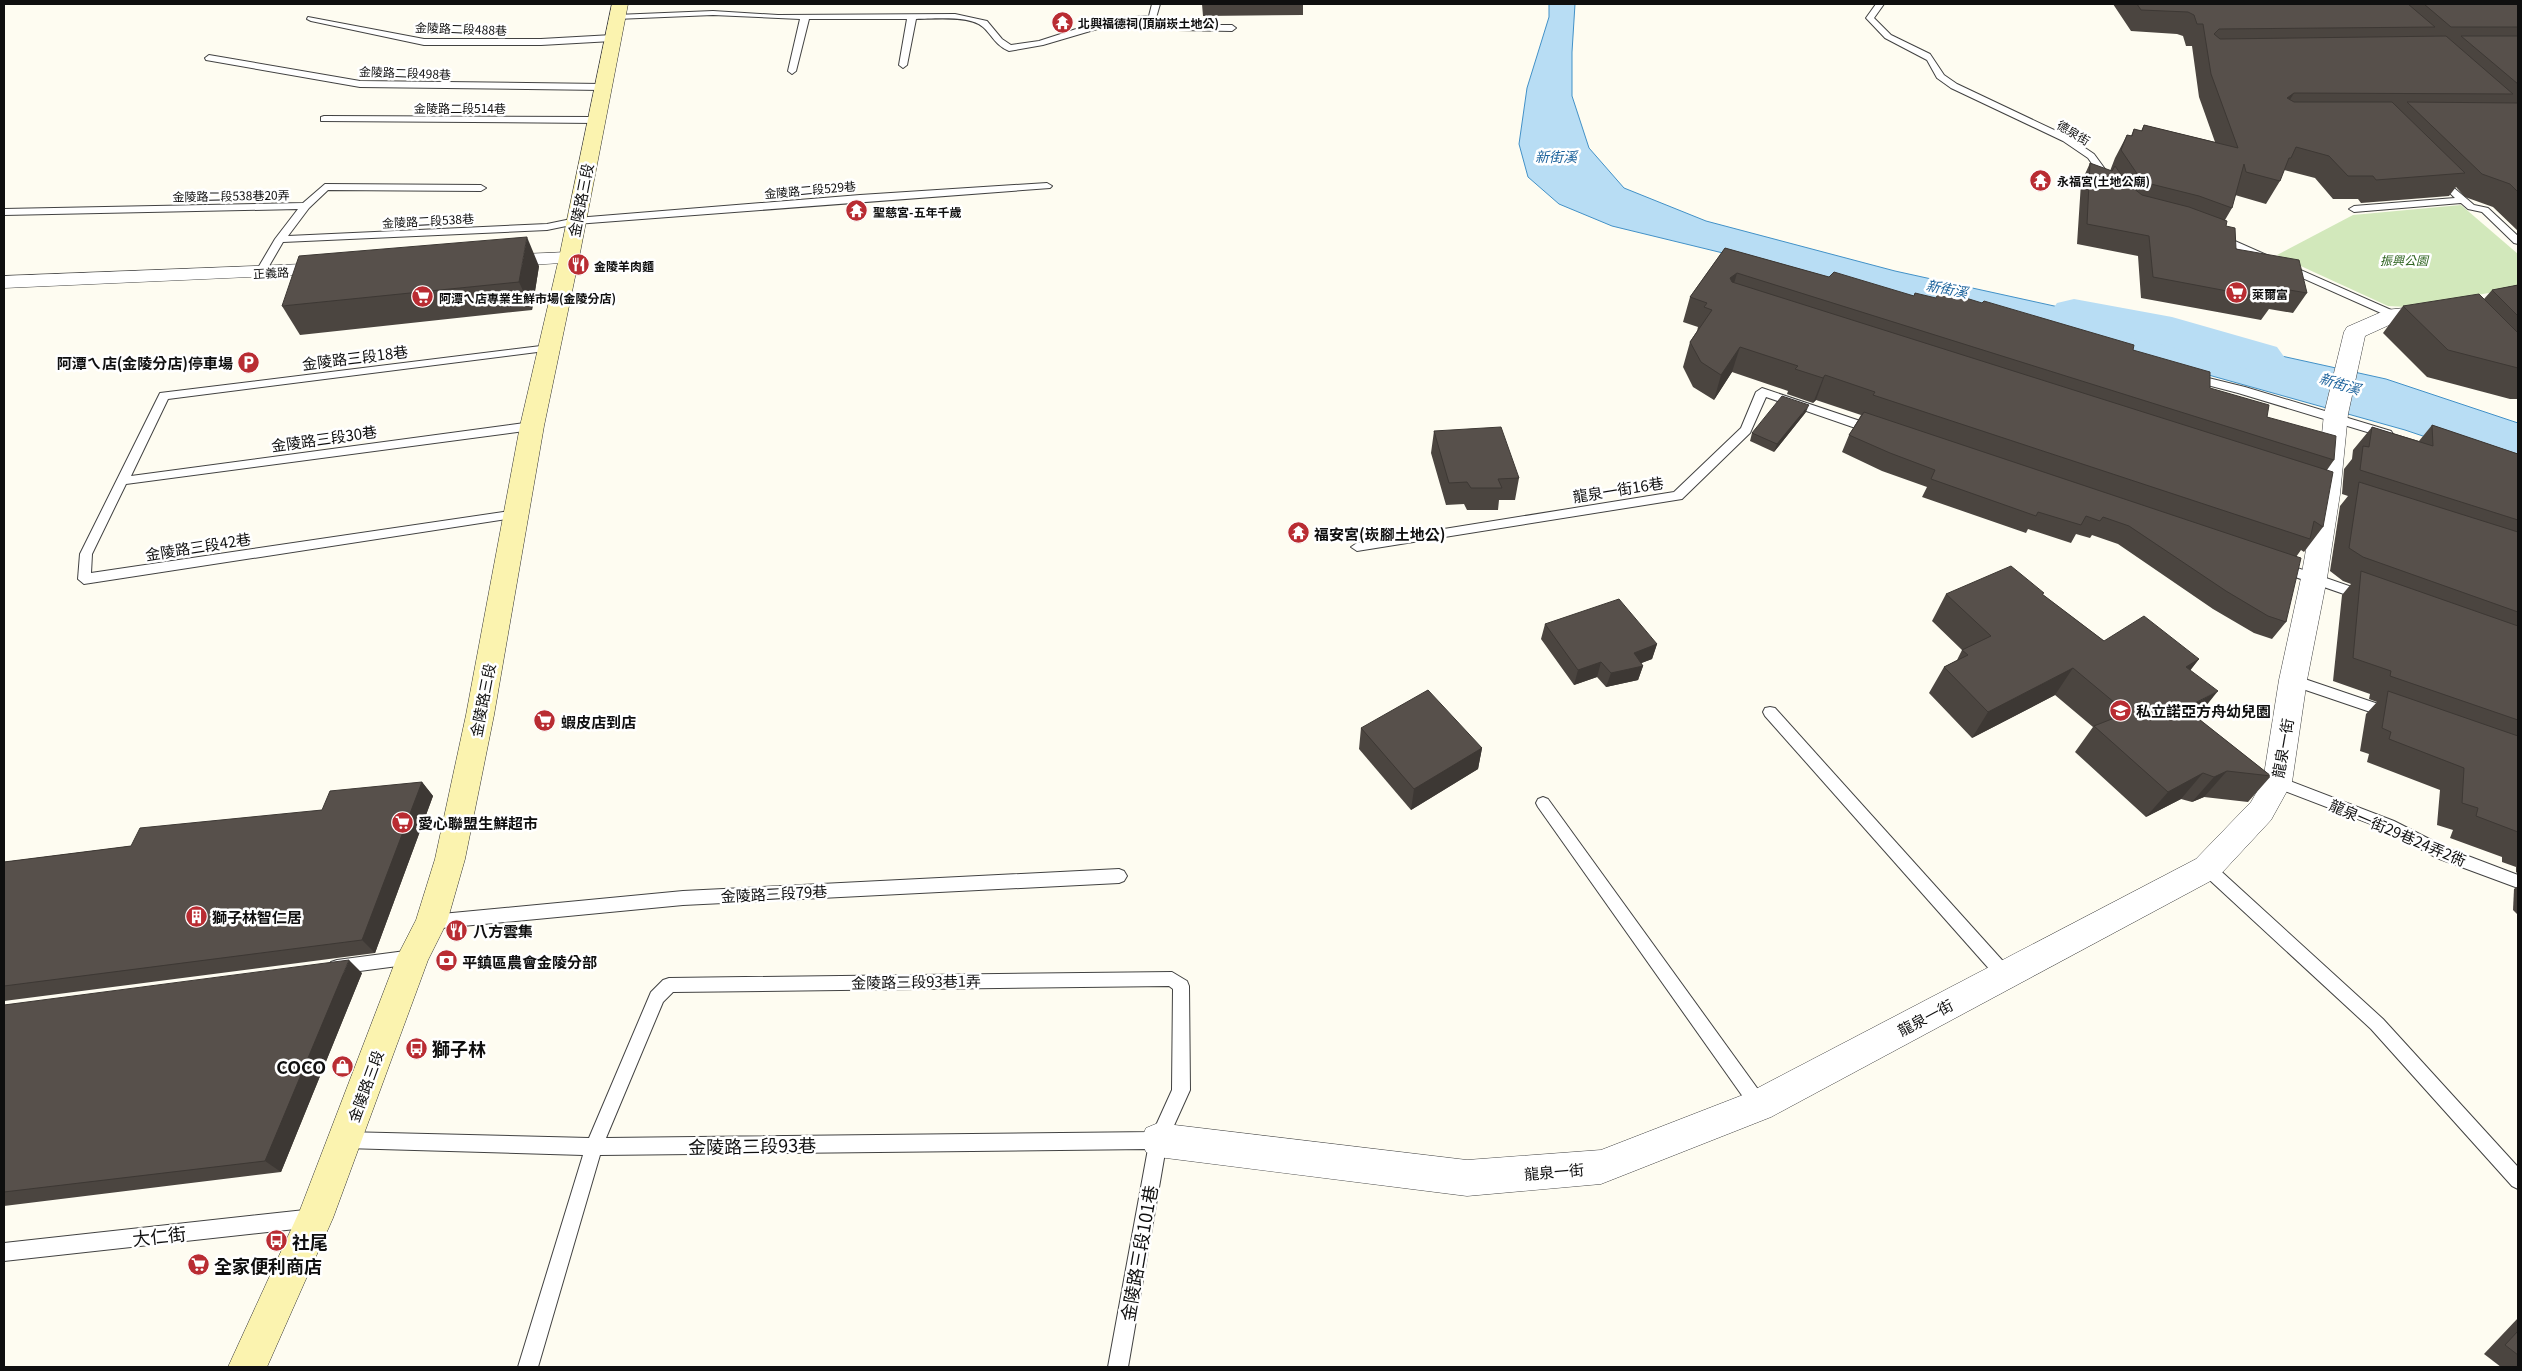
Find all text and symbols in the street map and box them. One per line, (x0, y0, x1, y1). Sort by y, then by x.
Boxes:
temple icon: 北興福德祠(頂崩崁土地公) (1050, 10, 1074, 34)
place label: 北興福德祠(頂崩崁土地公) (1078, 14, 1219, 31)
street label: 金陵路二段488巷 (415, 18, 507, 38)
street label: 金陵路二段498巷 (359, 62, 451, 82)
street label: 金陵路二段514巷 (414, 99, 506, 116)
street label: 德泉街 (2054, 115, 2094, 149)
water label: 新街溪 (1535, 146, 1579, 166)
street label: 金陵路三段 (563, 161, 597, 239)
temple icon: 永福宮(土地公廟) (2029, 168, 2053, 192)
place label: 永福宮(土地公廟) (2057, 172, 2150, 189)
street label: 金陵路二段529巷 (763, 177, 857, 201)
street label: 金陵路二段538巷20弄 (172, 185, 290, 205)
temple icon: 聖慈宮-五年千歲 (845, 199, 869, 223)
place label: 聖慈宮-五年千歲 (873, 203, 961, 220)
street label: 金陵路二段538巷 (382, 209, 474, 231)
park label: 振興公園 (2380, 251, 2430, 268)
restaurant icon: 金陵羊肉麵 (566, 253, 590, 277)
place label: 金陵羊肉麵 (594, 257, 654, 274)
street label: 正義路 (253, 263, 289, 281)
water label: 新街溪 (1924, 274, 1971, 302)
supermarket icon: 萊爾富 (2224, 281, 2248, 305)
supermarket icon: 阿潭ㄟ店專業生鮮市場(金陵分店) (411, 285, 435, 309)
place label: 萊爾富 (2252, 285, 2288, 302)
place label: 阿潭ㄟ店專業生鮮市場(金陵分店) (439, 289, 616, 306)
street label: 金陵路三段18巷 (301, 340, 409, 374)
parking icon: 阿潭ㄟ店(金陵分店)停車場 (237, 350, 261, 374)
place label: 阿潭ㄟ店(金陵分店)停車場 (57, 352, 233, 373)
water label: 新街溪 (2317, 367, 2365, 399)
street label: 金陵路三段30巷 (270, 420, 378, 456)
street label: 龍泉一街16巷 (1571, 471, 1665, 507)
temple icon: 福安宮(崁腳土地公) (1286, 521, 1310, 545)
place label: 福安宮(崁腳土地公) (1314, 523, 1445, 544)
street label: 金陵路三段42巷 (144, 527, 252, 565)
street label: 金陵路三段 (465, 661, 499, 739)
school or university icon: 私立諾亞方舟幼兒園 (2108, 698, 2132, 722)
place label: 私立諾亞方舟幼兒園 (2136, 700, 2271, 721)
supermarket icon: 蝦皮店到店 (533, 709, 557, 733)
place label: 蝦皮店到店 (561, 711, 636, 732)
street label: 龍泉一街 (2266, 717, 2298, 779)
street label: 龍泉一街29巷24弄2衖 (2326, 794, 2470, 870)
supermarket icon: 愛心聯盟生鮮超市 (390, 810, 414, 834)
place label: 愛心聯盟生鮮超市 (418, 812, 538, 833)
street label: 金陵路三段79巷 (720, 880, 828, 906)
building icon: 獅子林智仁居 (184, 904, 208, 928)
place label: 獅子林智仁居 (212, 906, 302, 927)
restaurant icon: 八方雲集 (445, 918, 469, 942)
place label: 八方雲集 (473, 920, 533, 941)
bank icon: 平鎮區農會金陵分部 (434, 949, 458, 973)
place label: 平鎮區農會金陵分部 (462, 951, 597, 972)
street label: 金陵路三段93巷1弄 (851, 969, 981, 993)
street label: 龍泉一街 (1894, 994, 1956, 1040)
place label: 獅子林 (432, 1035, 486, 1061)
bus stop icon: 獅子林 (404, 1036, 428, 1060)
street label: 金陵路三段 (342, 1047, 388, 1125)
place label: COCO (276, 1053, 326, 1079)
shop icon: COCO (330, 1054, 354, 1078)
street label: 金陵路三段93巷 (688, 1131, 816, 1159)
street label: 龍泉一街 (1523, 1158, 1585, 1184)
street label: 金陵路三段101巷 (1113, 1183, 1163, 1323)
street label: 大仁街 (131, 1219, 187, 1251)
place label: 社尾 (292, 1228, 328, 1254)
bus stop icon: 社尾 (264, 1229, 288, 1253)
place label: 全家便利商店 (214, 1252, 322, 1278)
supermarket icon: 全家便利商店 (186, 1253, 210, 1277)

